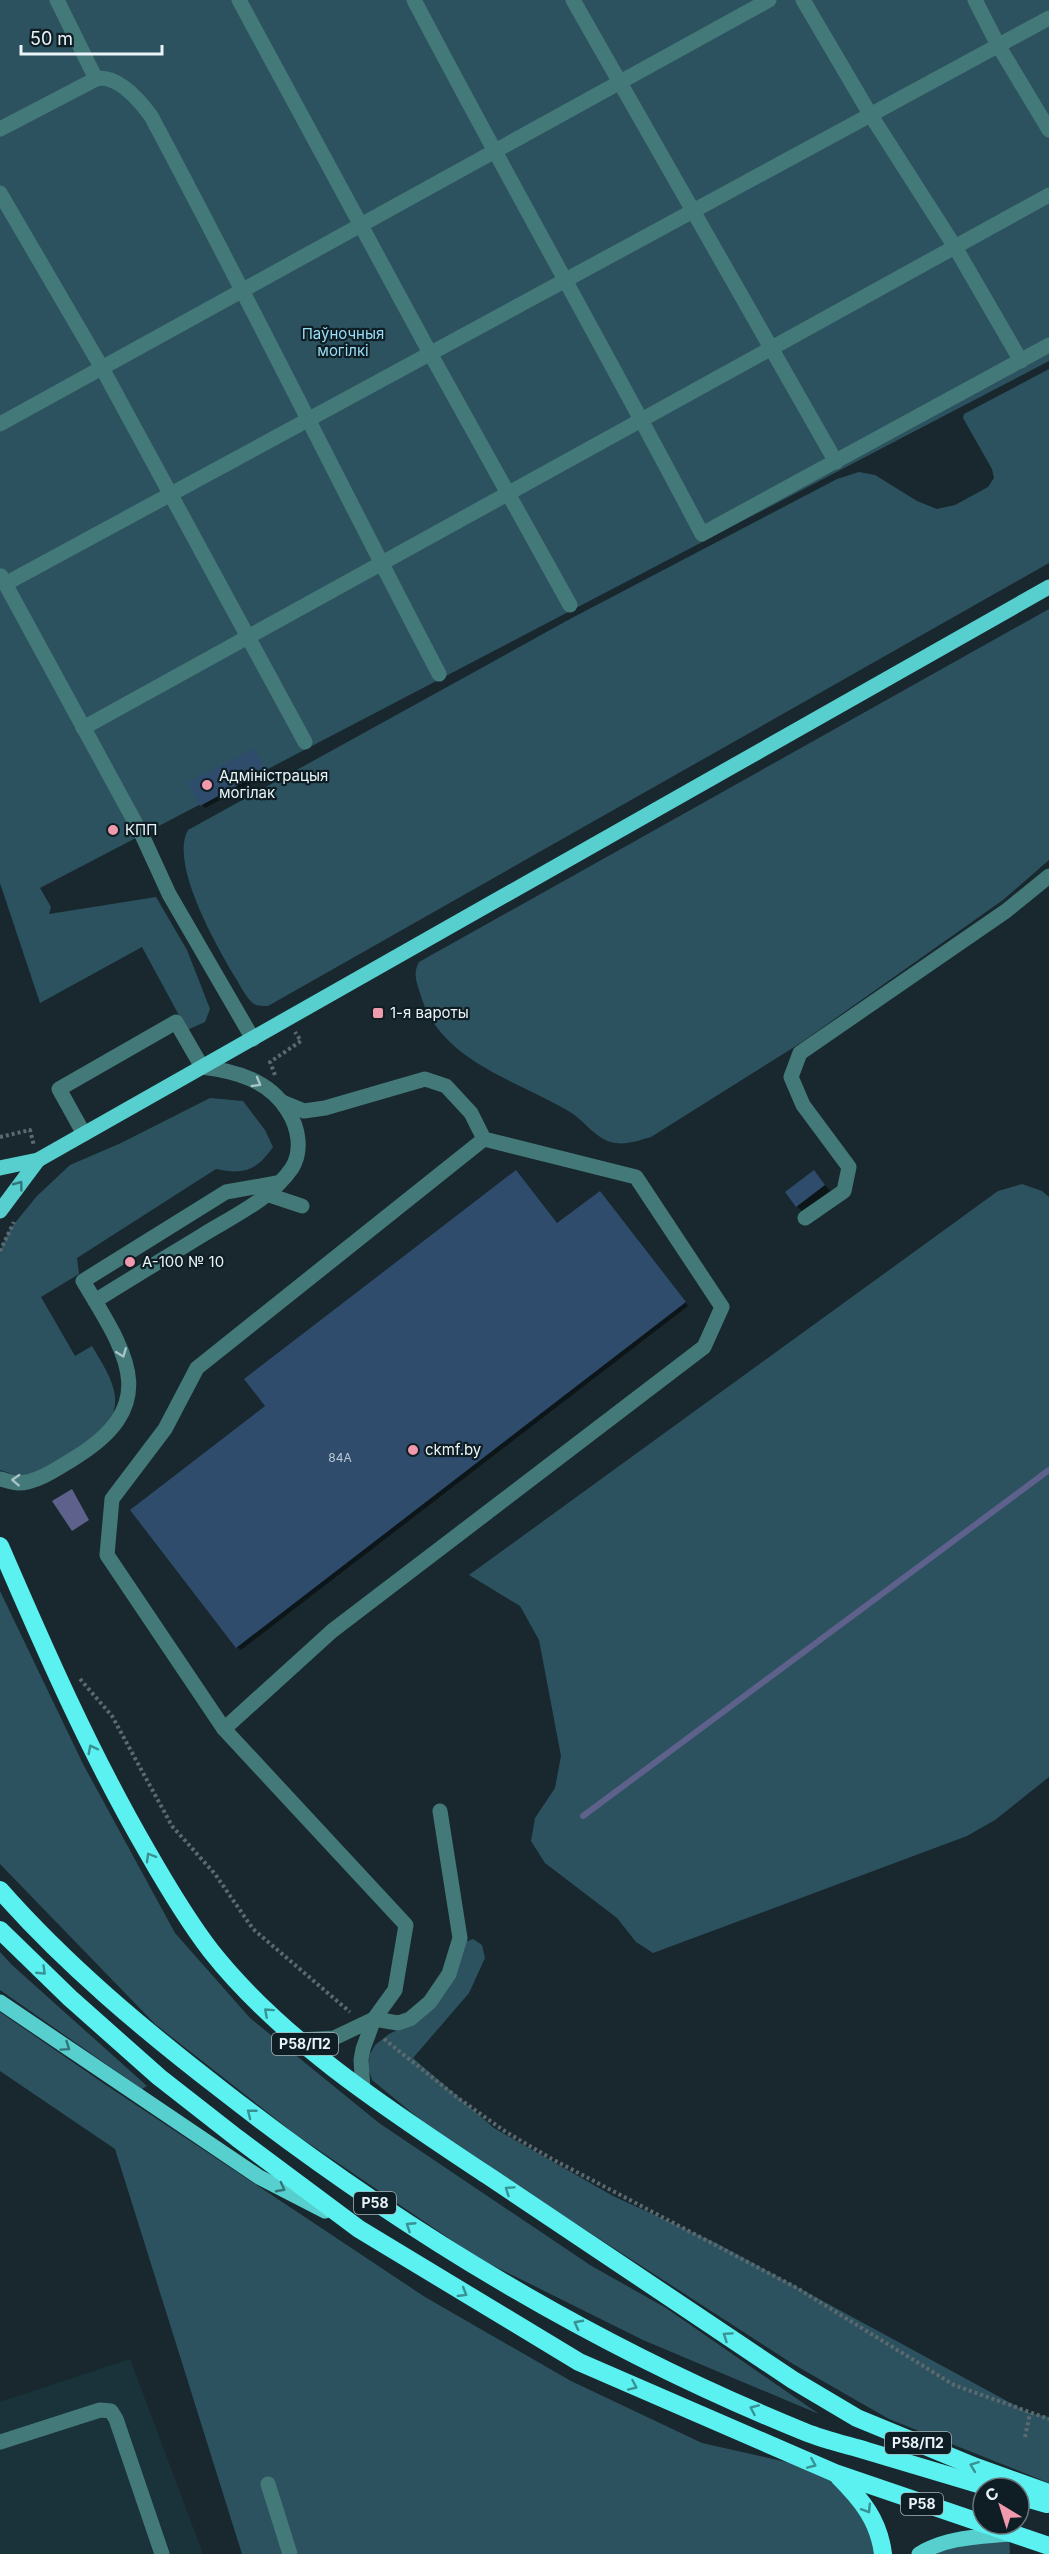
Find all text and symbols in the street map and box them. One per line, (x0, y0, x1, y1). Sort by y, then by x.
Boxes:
scale bar (21, 18, 162, 56)
text: 50 m (30, 28, 73, 49)
park label: Паўночныя могілкі (302, 324, 384, 360)
place label: Адміністрацыя могілак (219, 766, 328, 802)
marker: Адміністрацыя могілак (200, 778, 214, 792)
place label: КПП (125, 820, 157, 839)
marker: КПП (106, 823, 120, 837)
place label: 1-я вароты (390, 1003, 469, 1022)
marker: 1-я вароты (371, 1006, 385, 1020)
one-way arrow (251, 1076, 261, 1087)
one-way arrow (11, 1181, 22, 1192)
place label: А-100 № 10 (142, 1252, 224, 1271)
marker: А-100 № 10 (123, 1255, 137, 1269)
one-way arrow (114, 1347, 127, 1357)
place label: ckmf.by (425, 1440, 482, 1459)
marker: ckmf.by (406, 1443, 420, 1457)
house number: 84А (328, 1450, 352, 1465)
one-way arrow (11, 1474, 20, 1487)
one-way arrow (87, 1744, 99, 1755)
one-way arrow (146, 1853, 158, 1863)
one-way arrow (35, 1963, 46, 1974)
one-way arrow (264, 2008, 275, 2019)
road number: Р58/П2 (272, 2033, 338, 2055)
one-way arrow (59, 2040, 70, 2051)
one-way arrow (247, 2110, 258, 2121)
one-way arrow (275, 2181, 286, 2192)
one-way arrow (504, 2186, 515, 2197)
road number: Р58 (354, 2192, 396, 2214)
one-way arrow (406, 2222, 417, 2233)
one-way arrow (457, 2285, 467, 2297)
one-way arrow (574, 2320, 584, 2331)
one-way arrow (723, 2331, 733, 2343)
one-way arrow (627, 2379, 638, 2391)
one-way arrow (749, 2404, 760, 2416)
road number: Р58/П2 (885, 2432, 951, 2454)
one-way arrow (806, 2457, 817, 2469)
one-way arrow (970, 2461, 981, 2473)
north arrow (971, 2476, 1031, 2536)
text: С (981, 2483, 1003, 2506)
road number: Р58 (901, 2493, 943, 2515)
one-way arrow (860, 2503, 872, 2513)

